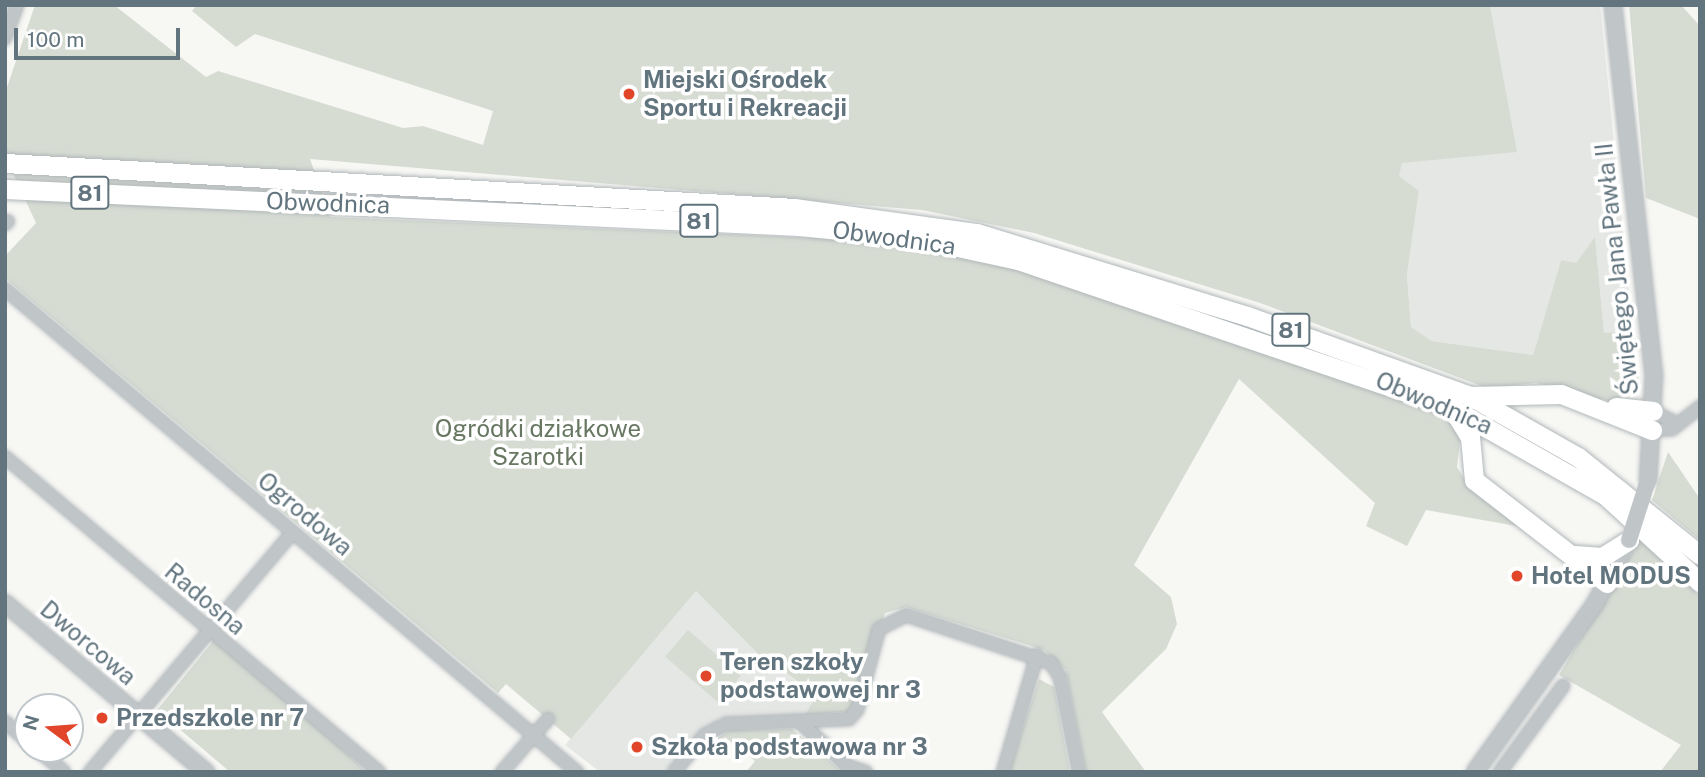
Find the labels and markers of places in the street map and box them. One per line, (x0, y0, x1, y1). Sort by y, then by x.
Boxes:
place label: Miejski Ośrodek Sportu i Rekreacji (643, 66, 847, 122)
marker: Miejski Ośrodek Sportu i Rekreacji (621, 86, 637, 102)
place label: Hotel MODUS (1531, 562, 1691, 590)
marker: Hotel MODUS (1509, 568, 1525, 584)
place label: Teren szkoły podstawowej nr 3 (720, 648, 921, 704)
marker: Teren szkoły podstawowej nr 3 (698, 668, 714, 684)
place label: Przedszkole nr 7 (116, 704, 304, 732)
marker: Przedszkole nr 7 (94, 710, 110, 726)
place label: Szkoła podstawowa nr 3 (651, 733, 928, 761)
marker: Szkoła podstawowa nr 3 (629, 739, 645, 755)

